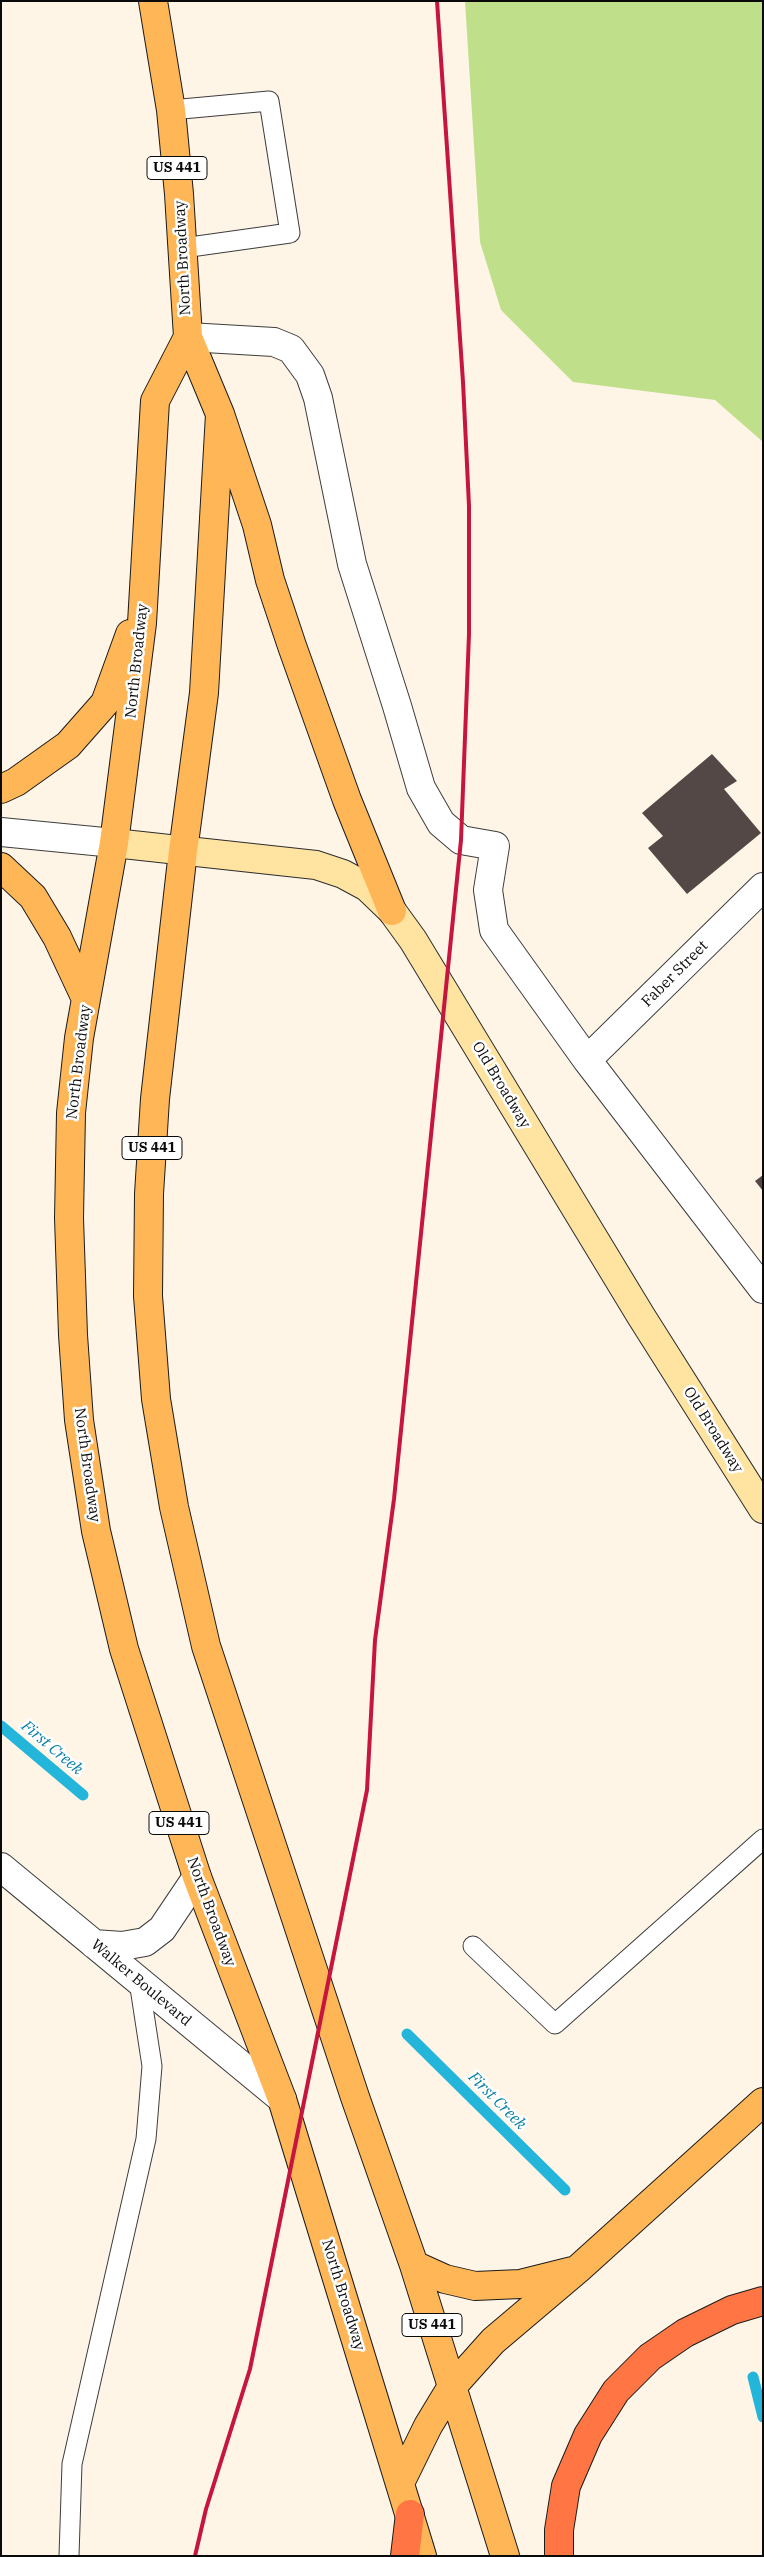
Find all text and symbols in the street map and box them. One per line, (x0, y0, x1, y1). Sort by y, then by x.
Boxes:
road number: US 441 (147, 156, 207, 180)
street label: North Broadway (171, 200, 195, 316)
street label: North Broadway (122, 603, 152, 719)
street label: Faber Street (638, 937, 712, 1011)
street label: North Broadway (63, 1004, 95, 1120)
street label: Old Broadway (468, 1038, 534, 1132)
road number: US 441 (122, 1136, 182, 1160)
street label: Old Broadway (679, 1384, 747, 1476)
street label: North Broadway (70, 1407, 104, 1523)
water label: First Creek (17, 1717, 87, 1779)
road number: US 441 (149, 1812, 209, 1835)
street label: North Broadway (183, 1855, 239, 1969)
street label: Walker Boulevard (87, 1936, 195, 2030)
water label: First Creek (464, 2068, 530, 2134)
street label: North Broadway (318, 2237, 368, 2353)
road number: US 441 (402, 2314, 462, 2336)

